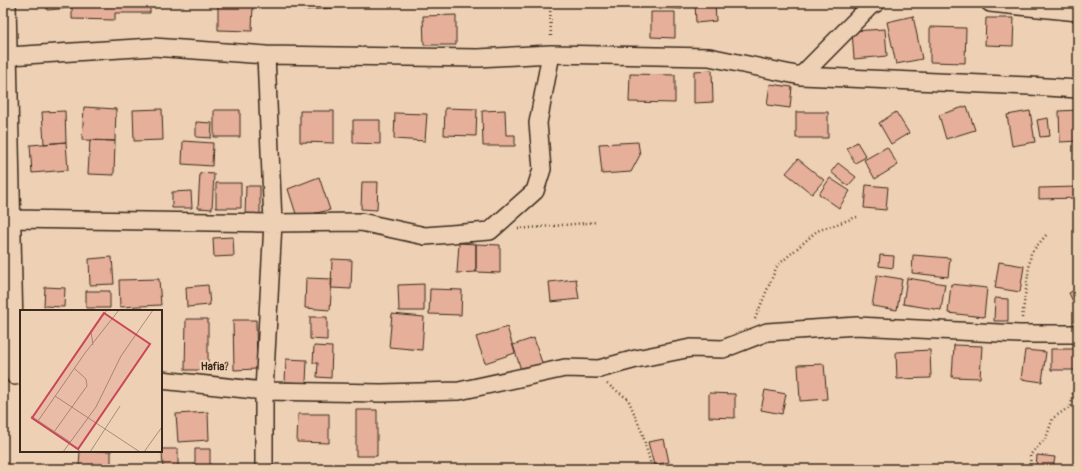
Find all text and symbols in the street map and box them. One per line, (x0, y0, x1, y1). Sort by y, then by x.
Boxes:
inset map (20, 310, 162, 452)
district label: Hafia? (201, 360, 229, 373)

